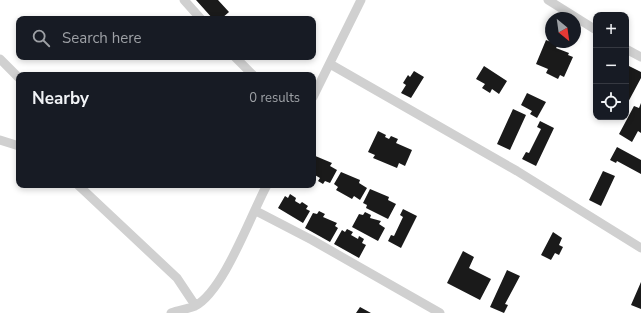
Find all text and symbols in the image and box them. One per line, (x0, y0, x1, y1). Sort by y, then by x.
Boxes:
north arrow (545, 12, 581, 48)
map controls (593, 12, 629, 120)
button: + (593, 12, 629, 48)
search box (16, 16, 316, 60)
icon: search (30, 27, 52, 49)
text: Search here (62, 28, 142, 48)
button: − (593, 48, 629, 84)
button: locate (593, 84, 629, 120)
text: Nearby (32, 87, 89, 110)
text: 0 results (249, 89, 300, 107)

